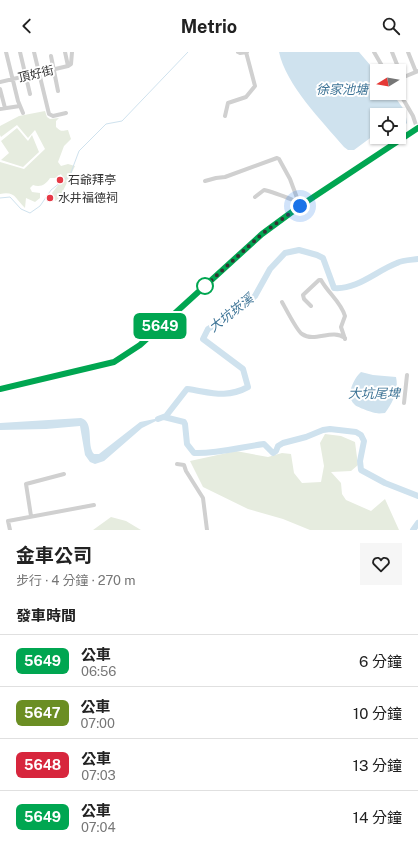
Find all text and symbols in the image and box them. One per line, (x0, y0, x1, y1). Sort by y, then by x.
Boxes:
icon: back (16, 15, 38, 37)
icon: search (380, 15, 402, 37)
text: Metrio (181, 16, 237, 37)
street label: 頂好街 (17, 63, 55, 85)
north arrow (370, 64, 406, 100)
map controls (370, 64, 406, 144)
water label: 徐家池塘 (316, 82, 370, 97)
button: locate (370, 108, 406, 144)
place label: 石爺拜亭 (68, 173, 116, 187)
marker: 石爺拜亭 (55, 175, 65, 185)
place label: 水井福德祠 (58, 191, 118, 205)
marker: 水井福德祠 (45, 193, 55, 203)
your location (290, 196, 310, 216)
unlabelled marker (196, 277, 214, 295)
water label: 大坑崁溪 (206, 290, 258, 335)
line badge: 5649 (132, 313, 188, 339)
text: 5649 (141, 318, 179, 334)
water label: 大坑尾埤 (348, 386, 402, 401)
button: heart (360, 543, 402, 585)
text: 金車公司 (16, 544, 92, 566)
text: 步行 · 4 分鐘 · 270 m (16, 573, 135, 588)
text: 發車時間 (16, 607, 76, 624)
text: 公車 (81, 646, 111, 663)
text: 5649 (24, 653, 61, 669)
text: 6 分鐘 (359, 653, 402, 670)
text: 06:56 (81, 664, 116, 679)
text: 公車 (81, 698, 111, 715)
text: 5647 (24, 705, 61, 721)
text: 10 分鐘 (353, 705, 402, 722)
text: 07:00 (81, 716, 115, 731)
text: 公車 (81, 750, 111, 767)
text: 5648 (24, 757, 61, 773)
text: 13 分鐘 (353, 757, 402, 774)
text: 07:03 (81, 768, 116, 783)
text: 公車 (81, 802, 111, 819)
text: 5649 (24, 809, 61, 825)
text: 14 分鐘 (353, 809, 402, 826)
text: 07:04 (81, 820, 116, 835)

